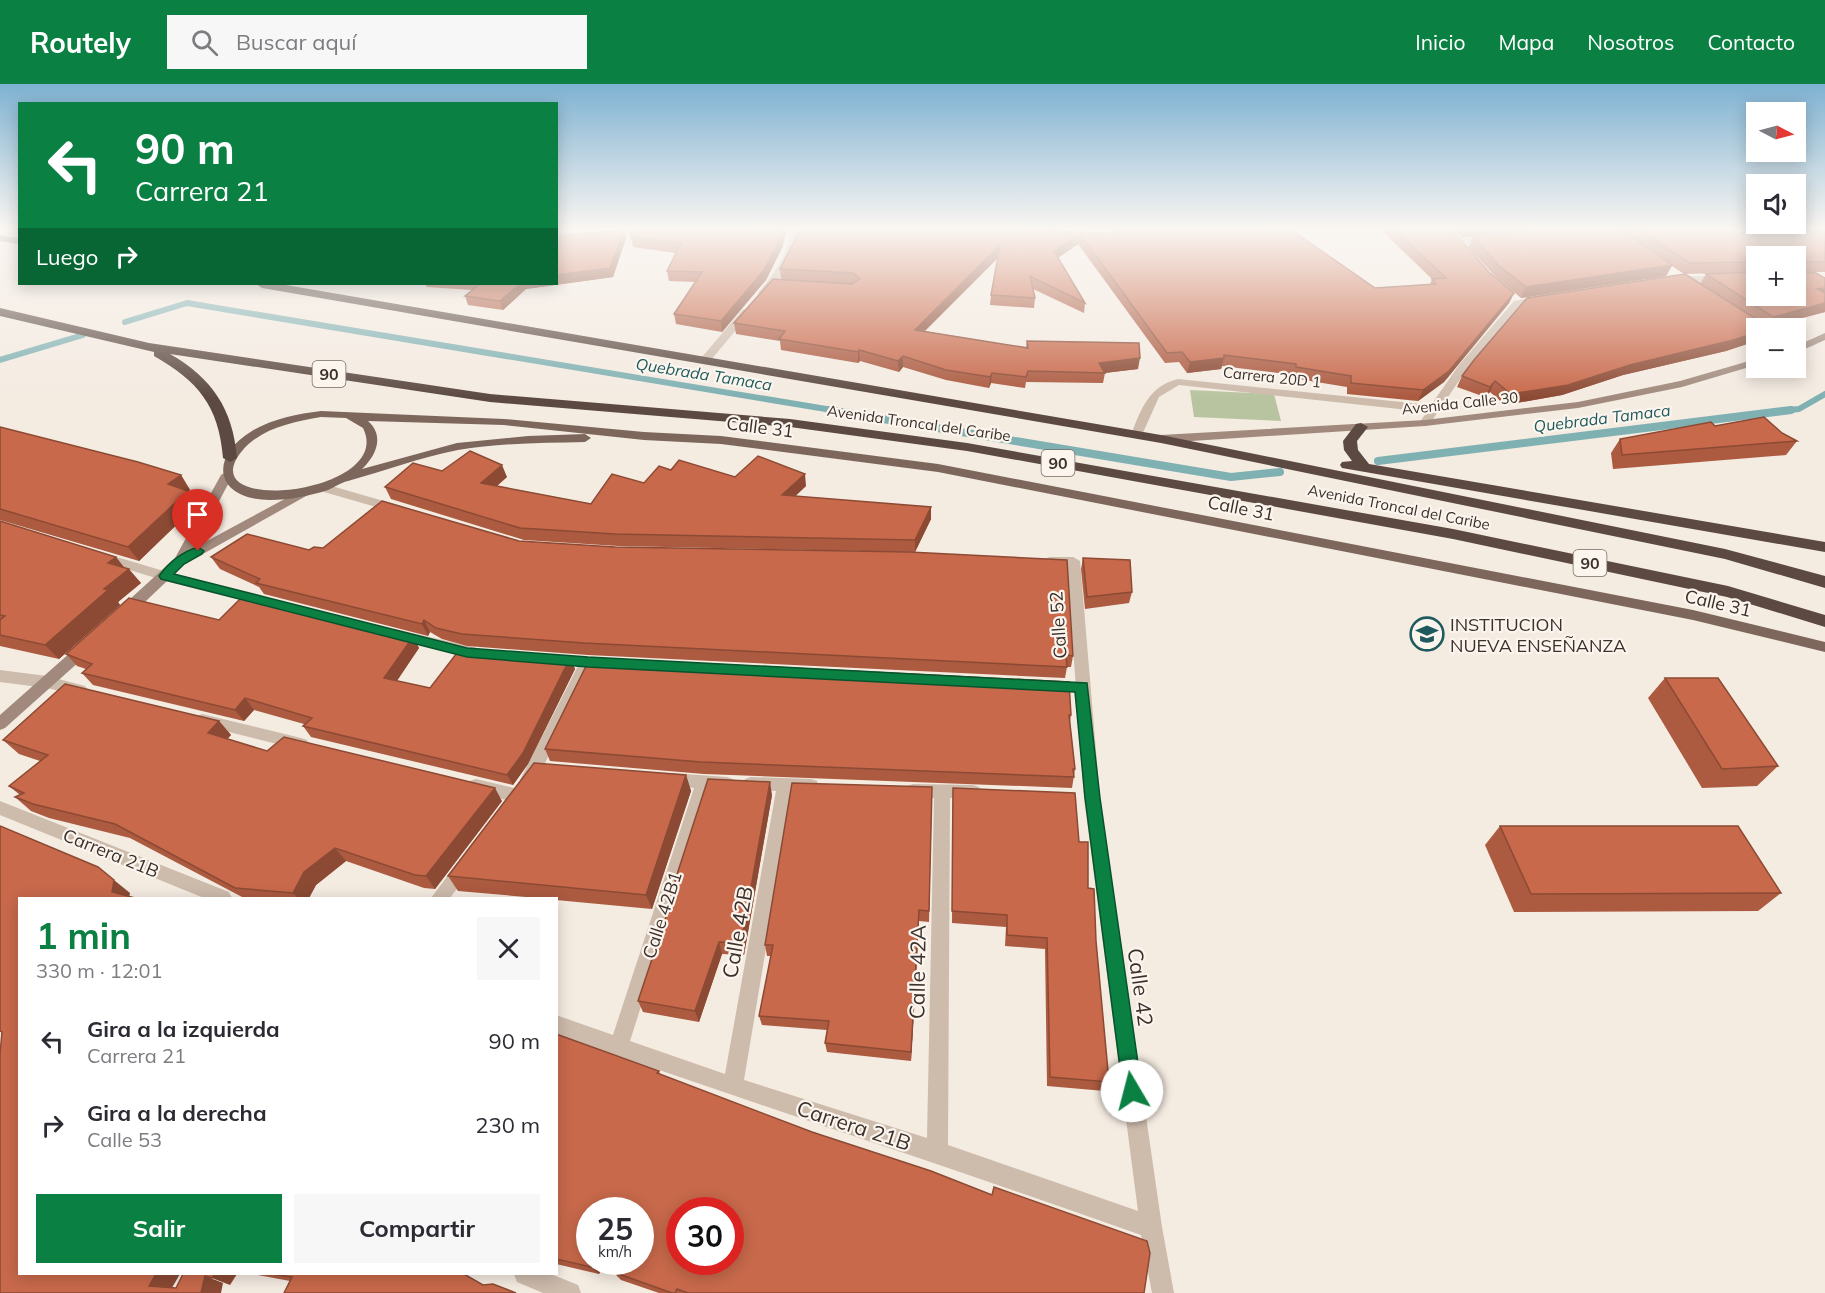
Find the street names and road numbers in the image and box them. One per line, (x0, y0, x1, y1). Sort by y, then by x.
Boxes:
road number: 90 (312, 361, 346, 387)
street label: Carrera 20D 1 (1222, 362, 1322, 392)
street label: Avenida Calle 30 (1401, 387, 1519, 419)
street label: Avenida Troncal del Caribe (826, 401, 1012, 445)
street label: Calle 31 (725, 411, 795, 443)
road number: 90 (1042, 450, 1074, 476)
street label: Avenida Troncal del Caribe (1306, 480, 1492, 534)
street label: Calle 31 (1206, 490, 1276, 526)
road number: 90 (1574, 550, 1606, 576)
street label: Calle 31 (1683, 584, 1753, 622)
street label: Calle 52 (1044, 591, 1072, 659)
street label: Carrera 21B (60, 823, 162, 883)
street label: Calle 42B1 (637, 868, 687, 962)
street label: Calle 42B (716, 884, 758, 980)
street label: Calle 42A (903, 924, 931, 1019)
street label: Calle 42 (1123, 946, 1159, 1028)
street label: Carrera 21B (794, 1094, 914, 1156)

